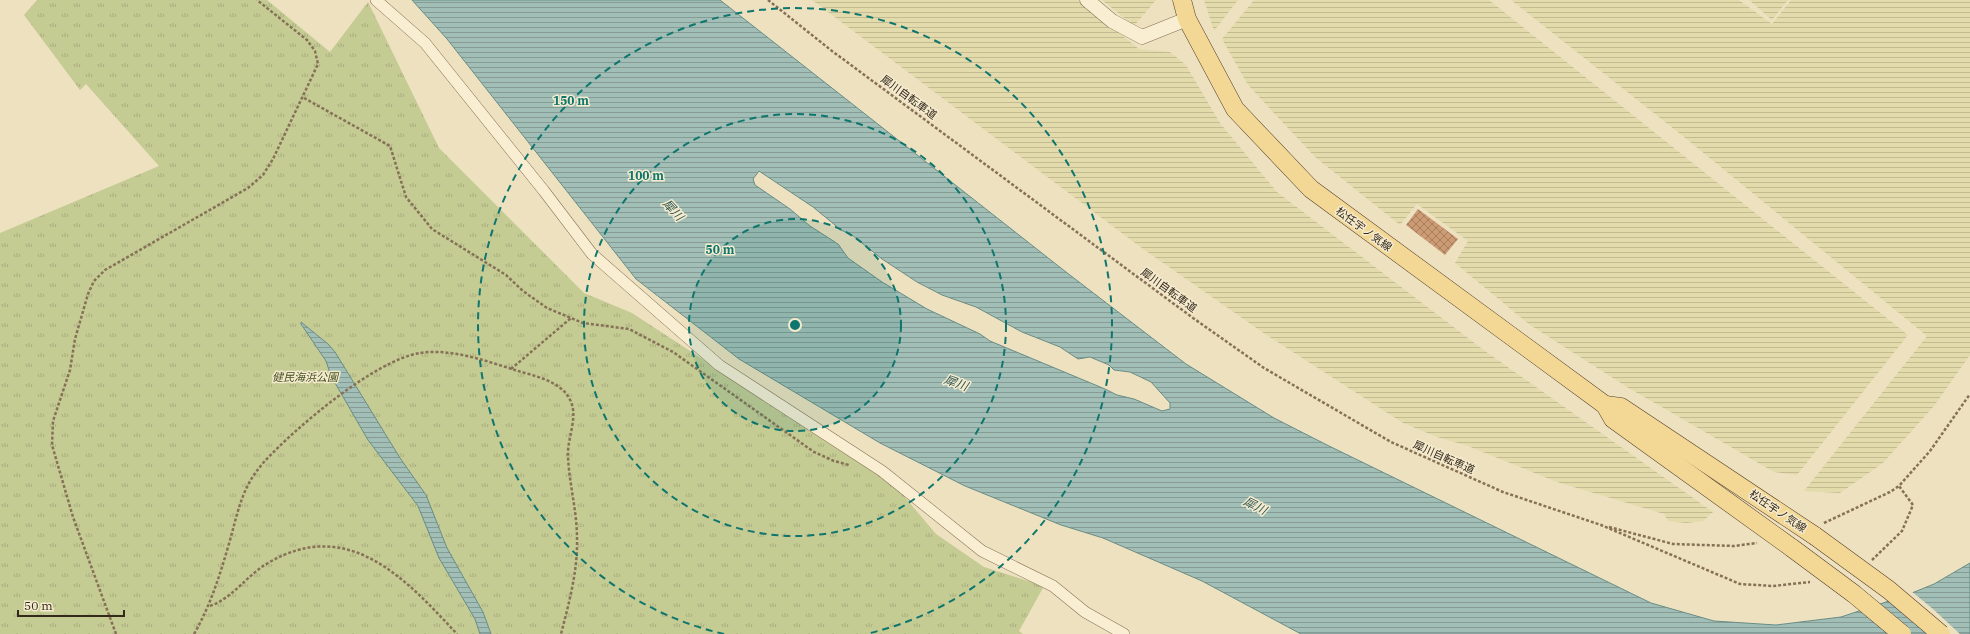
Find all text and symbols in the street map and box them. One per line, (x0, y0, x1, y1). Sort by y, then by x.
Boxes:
street label: 犀川自転車道 (878, 72, 940, 122)
text: 150 m (553, 93, 589, 108)
text: 100 m (628, 168, 664, 183)
water label: 犀川 (660, 196, 688, 225)
street label: 松任宇ノ気線 (1333, 204, 1395, 254)
text: 50 m (706, 242, 735, 257)
street label: 犀川自転車道 (1138, 265, 1200, 315)
centre of rings (788, 318, 802, 332)
park label: 健民海浜公園 (272, 370, 340, 384)
water label: 犀川 (942, 371, 972, 394)
street label: 犀川自転車道 (1411, 437, 1477, 477)
street label: 松任宇ノ気線 (1747, 487, 1809, 535)
water label: 犀川 (1241, 493, 1271, 519)
scale bar (18, 592, 124, 618)
text: 50 m (24, 598, 53, 613)

